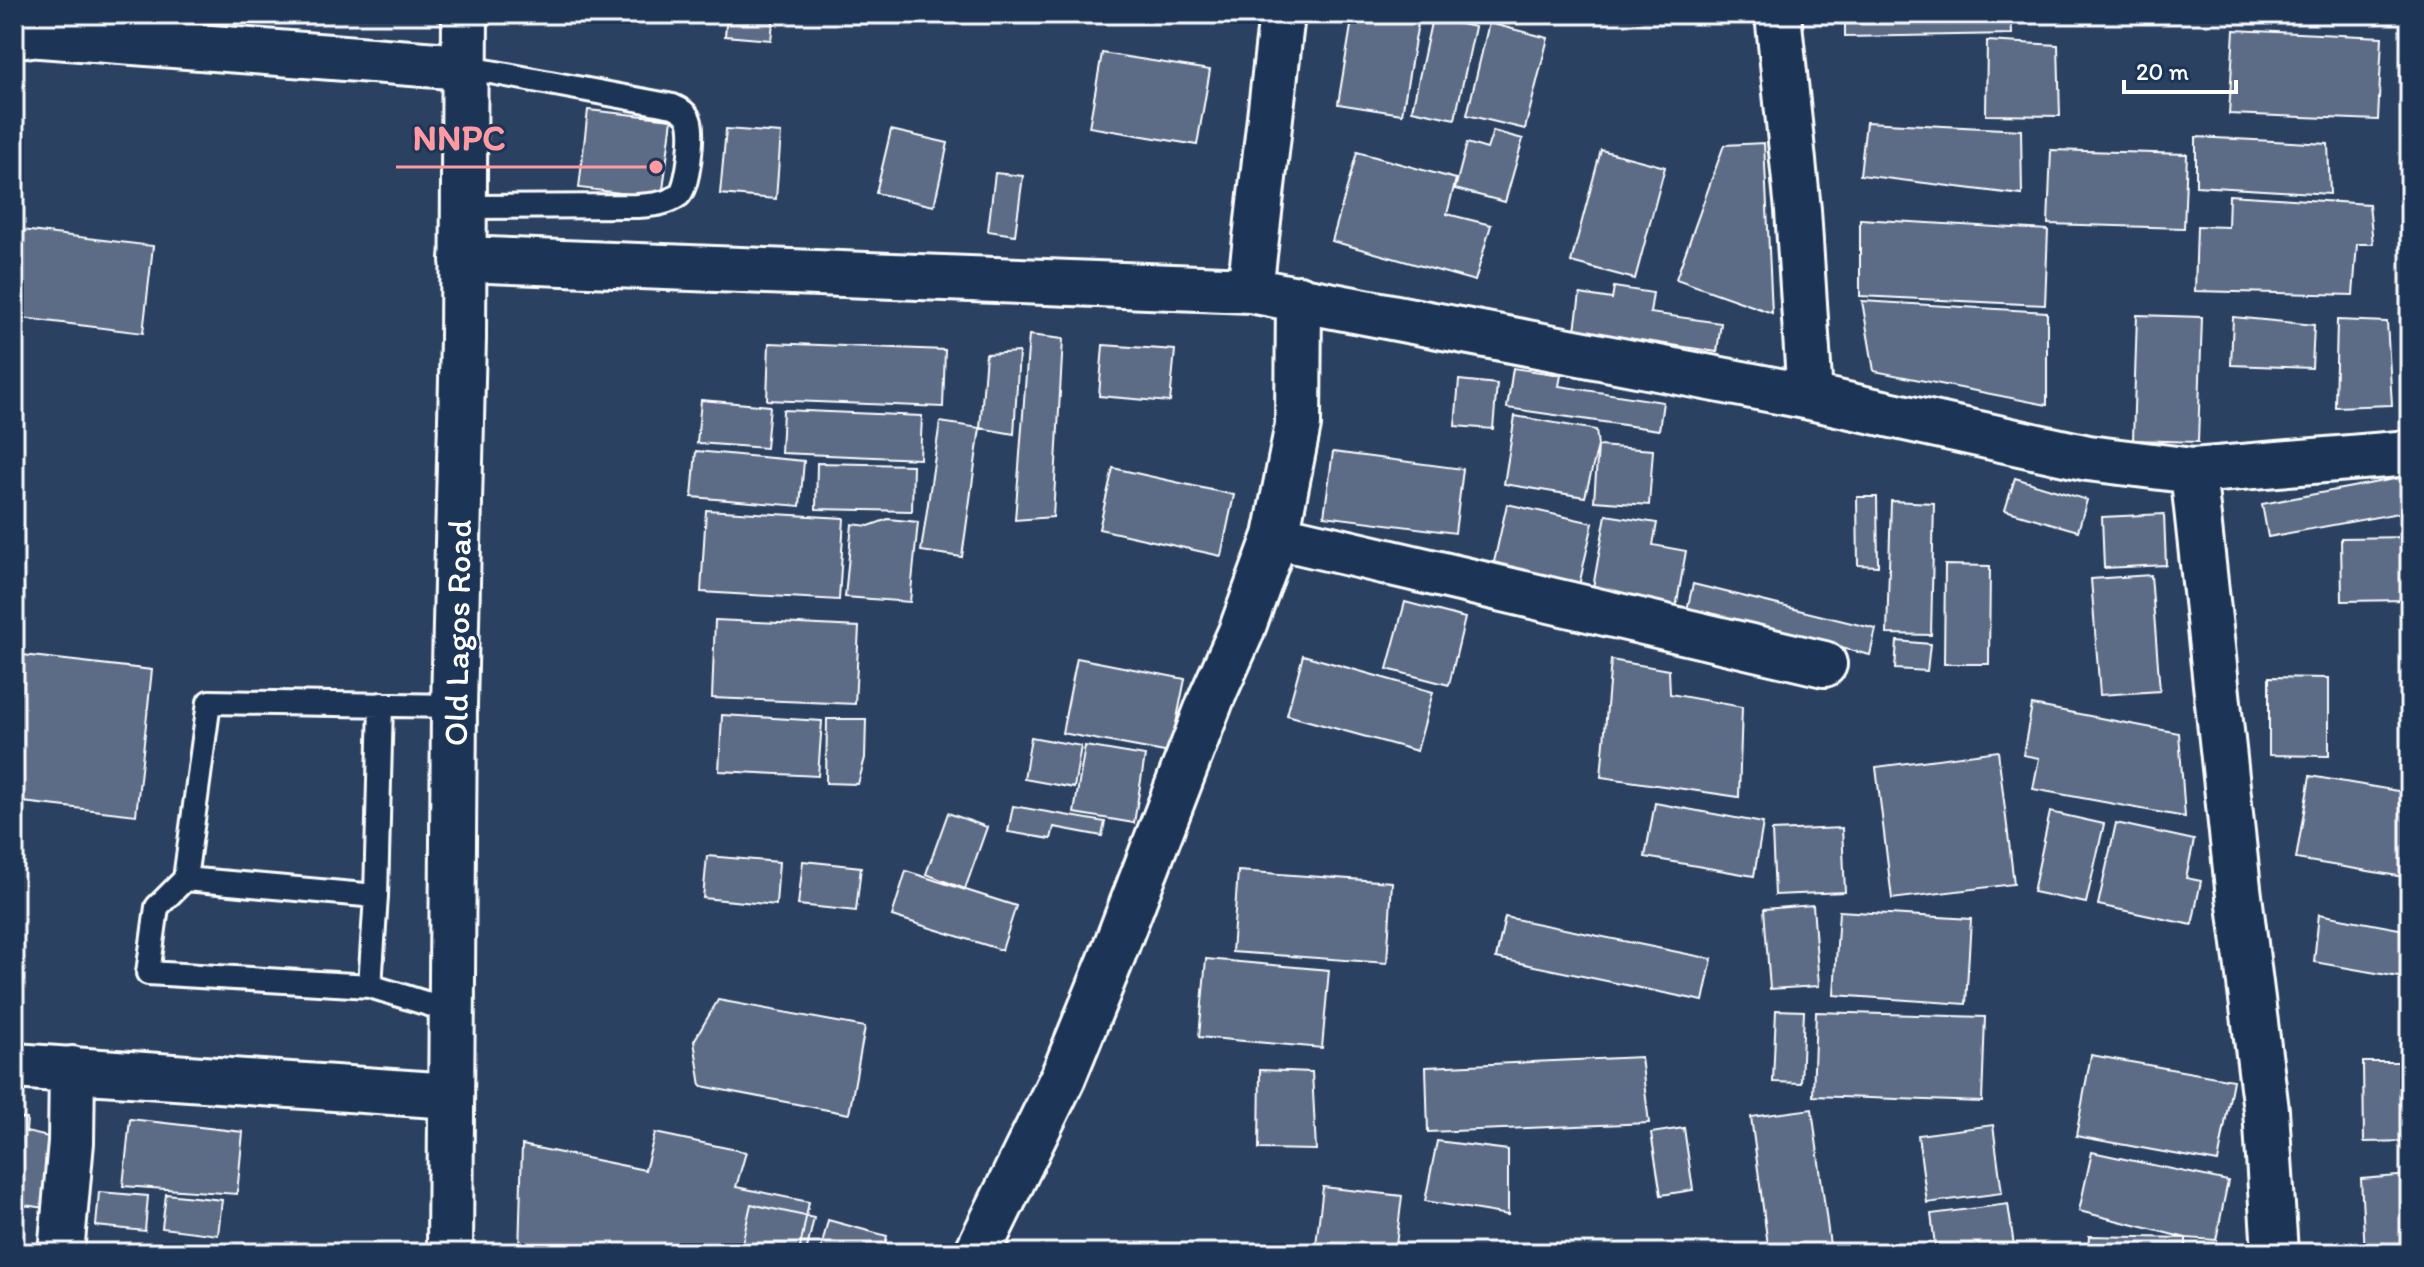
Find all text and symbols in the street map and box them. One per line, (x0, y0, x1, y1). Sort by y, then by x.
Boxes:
scale bar (2124, 44, 2236, 94)
text: 20 m (2136, 57, 2189, 86)
callout: NNPC (396, 107, 521, 167)
text: NNPC (413, 116, 505, 159)
street label: Old Lagos Road (435, 519, 480, 747)

